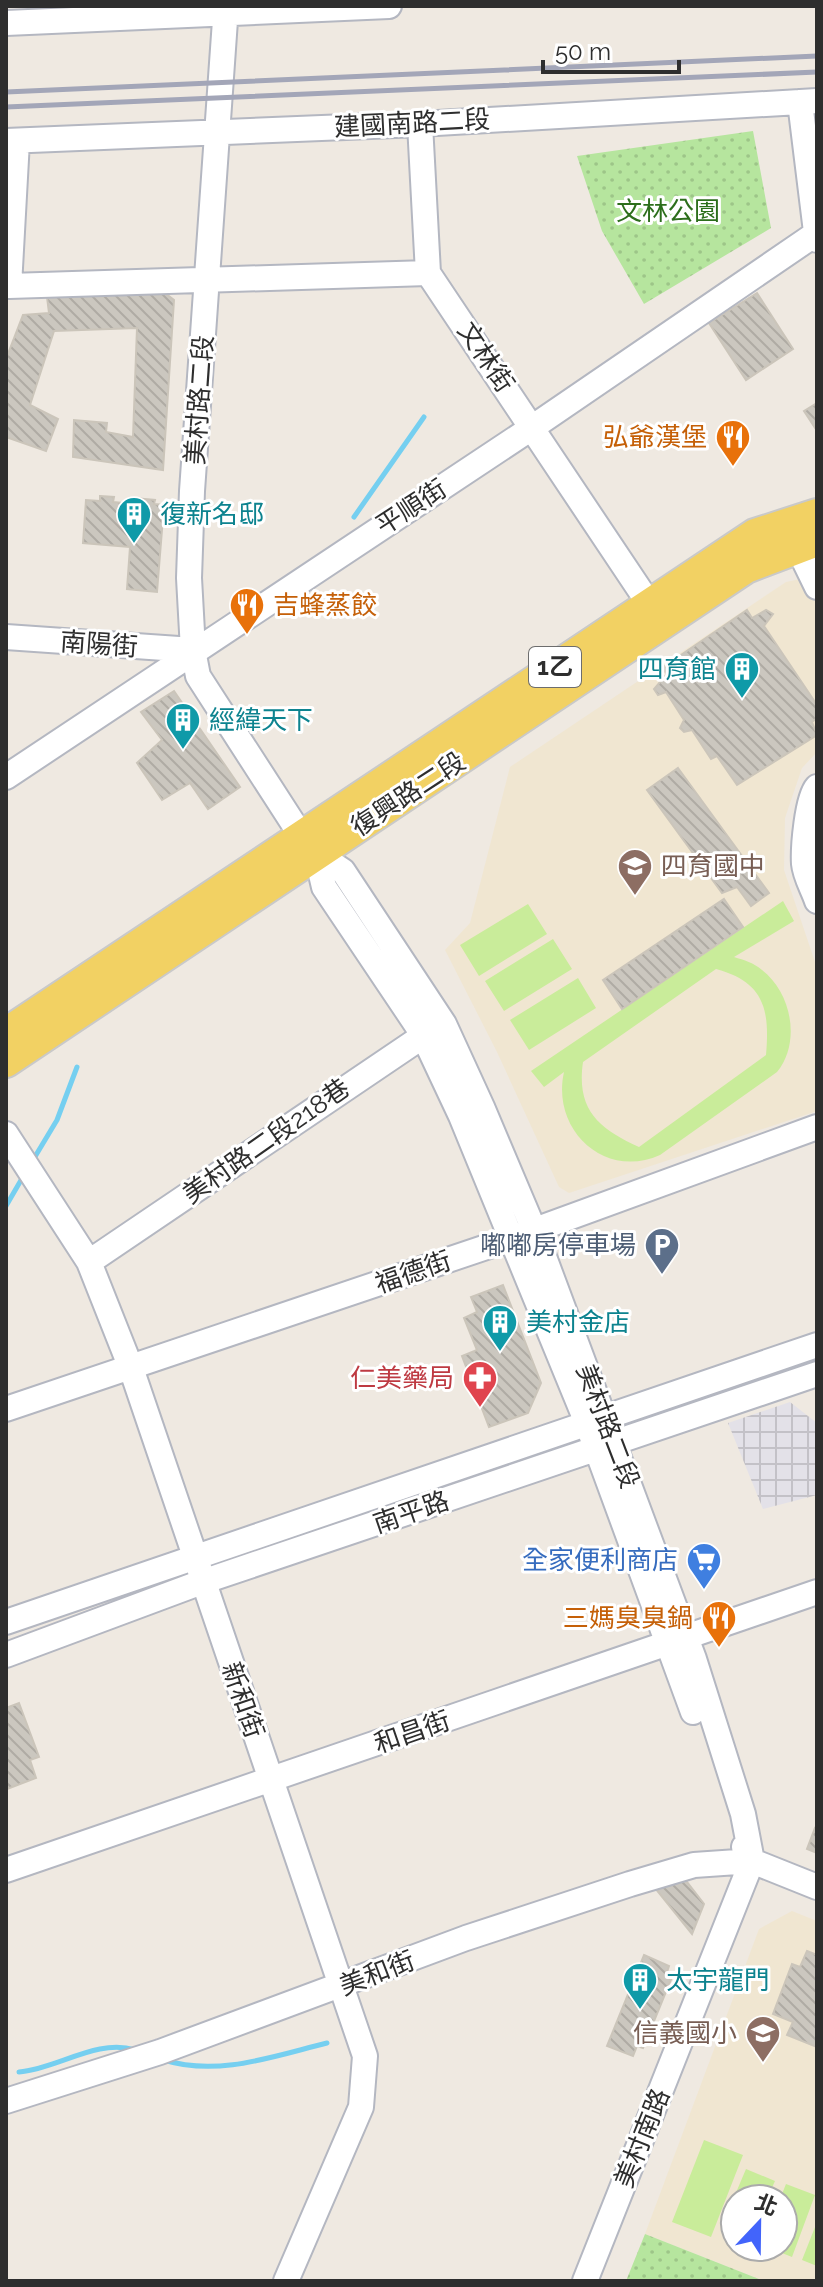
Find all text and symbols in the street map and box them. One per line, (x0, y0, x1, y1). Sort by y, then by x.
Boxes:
scale bar (543, 24, 679, 74)
text: 50 m (555, 37, 611, 66)
street label: 建國南路二段 (333, 104, 491, 142)
park label: 文林公園 (616, 196, 720, 226)
street label: 文林街 (452, 316, 520, 398)
street label: 美村路二段 (180, 334, 218, 466)
restaurant icon: 弘爺漢堡 (714, 418, 752, 468)
place label: 弘爺漢堡 (603, 422, 707, 452)
street label: 平順街 (370, 473, 452, 541)
building icon: 復新名邸 (115, 495, 153, 545)
place label: 復新名邸 (160, 499, 264, 529)
restaurant icon: 吉蜂蒸餃 (228, 586, 266, 636)
place label: 吉蜂蒸餃 (273, 590, 377, 620)
street label: 南陽街 (59, 626, 139, 662)
road number: 1乙 (529, 647, 581, 687)
building icon: 四育館 (723, 650, 761, 700)
place label: 四育館 (638, 654, 716, 684)
building icon: 經緯天下 (164, 701, 202, 751)
place label: 經緯天下 (209, 705, 313, 735)
street label: 復興路二段 (345, 746, 471, 842)
school or university icon: 四育國中 (616, 847, 654, 897)
place label: 四育國中 (661, 851, 765, 881)
street label: 美村路二段218巷 (177, 1072, 355, 1210)
parking icon: 嘟嘟房停車場 (643, 1226, 681, 1276)
place label: 嘟嘟房停車場 (480, 1230, 636, 1260)
street label: 福德街 (371, 1245, 455, 1299)
building icon: 美村金店 (481, 1303, 519, 1353)
place label: 美村金店 (526, 1307, 630, 1337)
pharmacy icon: 仁美藥局 (461, 1359, 499, 1409)
street label: 美村路二段 (571, 1360, 645, 1492)
place label: 仁美藥局 (350, 1363, 454, 1393)
street label: 南平路 (369, 1485, 453, 1539)
supermarket icon: 全家便利商店 (685, 1541, 723, 1591)
place label: 全家便利商店 (522, 1545, 678, 1575)
restaurant icon: 三媽臭臭鍋 (700, 1599, 738, 1649)
place label: 三媽臭臭鍋 (563, 1603, 693, 1633)
street label: 新和街 (216, 1658, 270, 1742)
street label: 和昌街 (370, 1705, 454, 1759)
street label: 美和街 (335, 1945, 419, 2001)
building icon: 太宇龍門 (621, 1961, 659, 2011)
place label: 太宇龍門 (666, 1965, 770, 1995)
school or university icon: 信義國小 (744, 2014, 782, 2064)
place label: 信義國小 (633, 2018, 737, 2048)
street label: 美村南路 (609, 2084, 675, 2192)
north arrow (719, 2183, 799, 2263)
text: 北 (751, 2188, 782, 2221)

